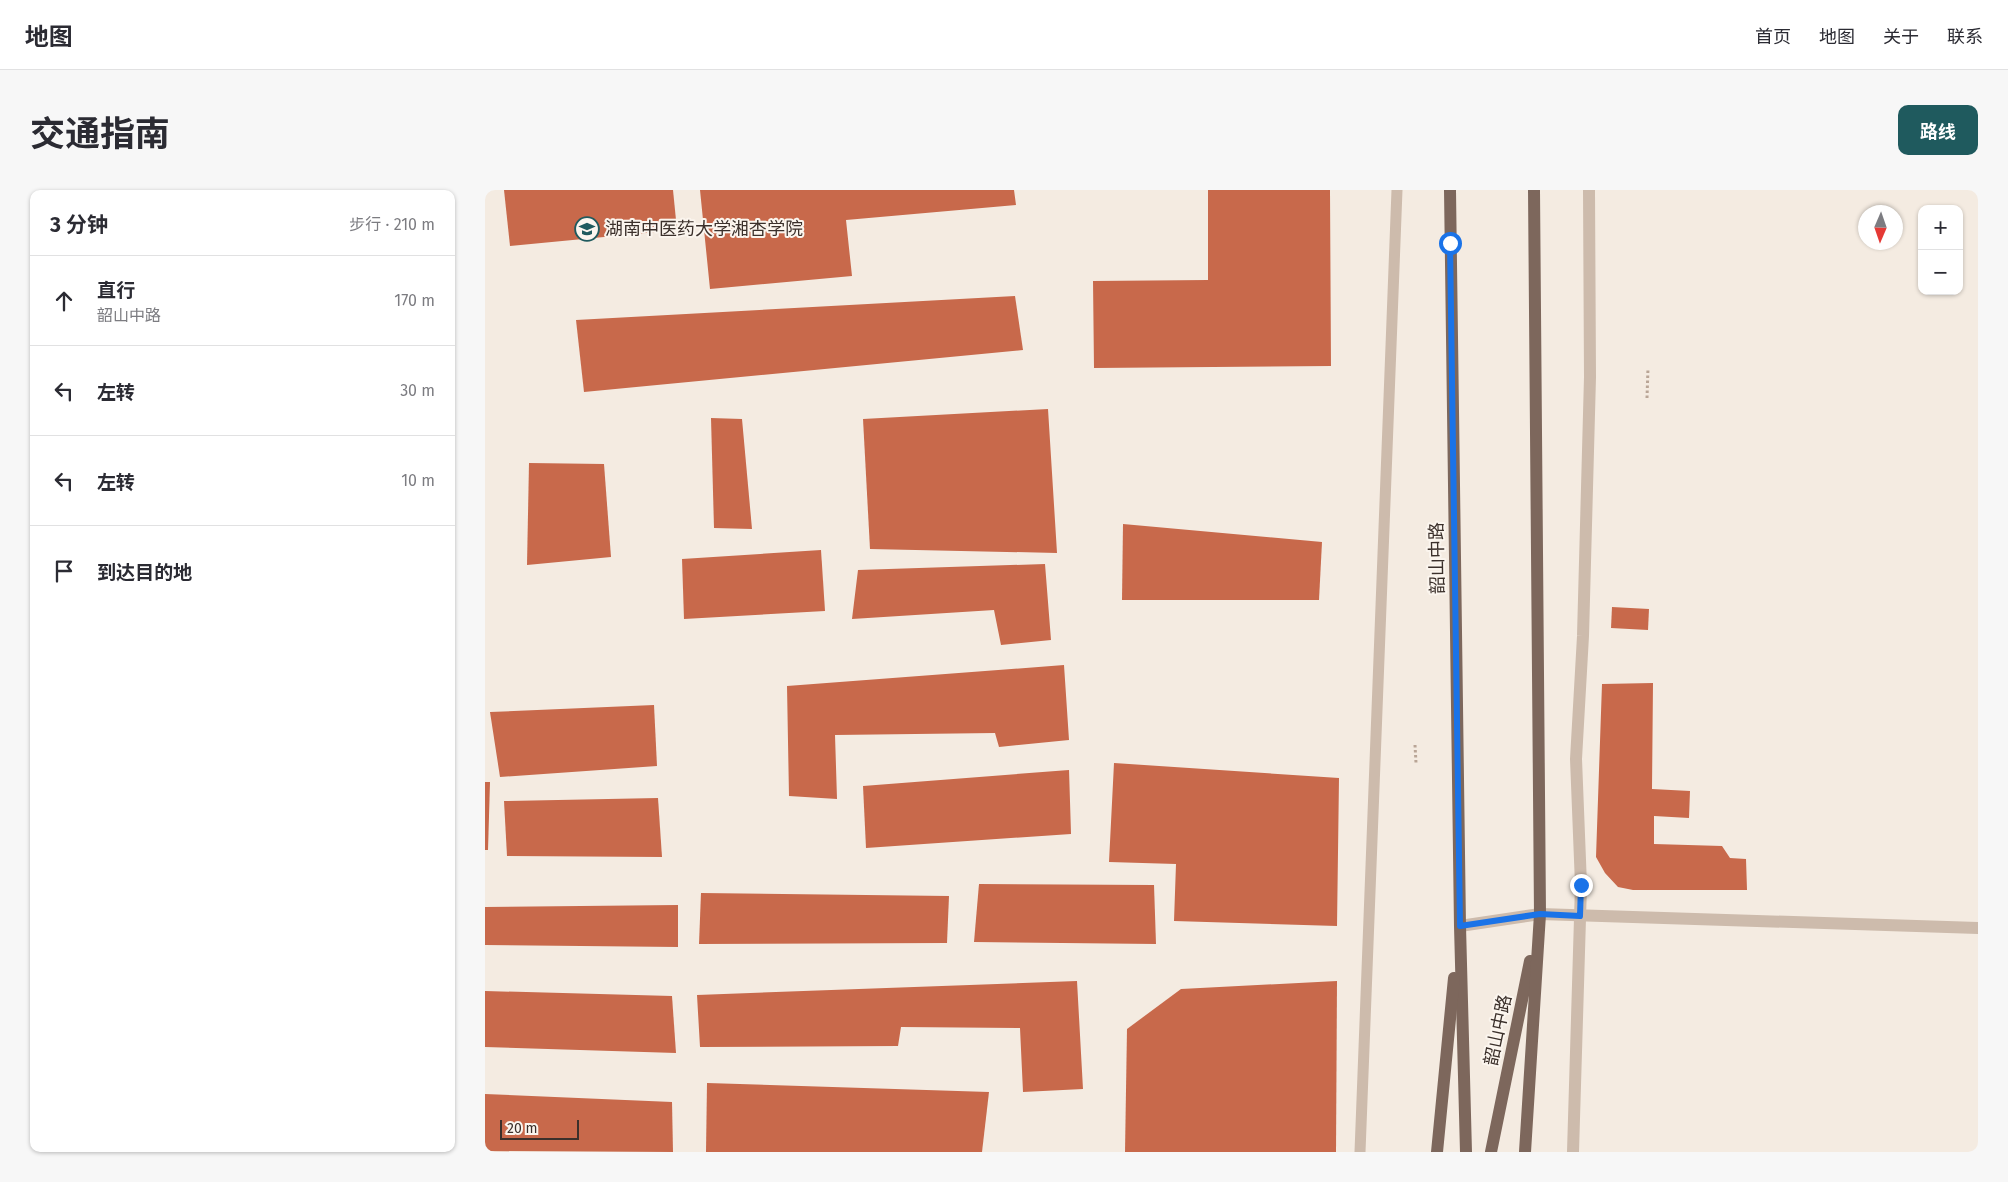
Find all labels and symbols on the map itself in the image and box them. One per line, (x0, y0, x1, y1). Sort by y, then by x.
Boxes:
north arrow (1858, 205, 1903, 250)
school or university icon: 湖南中医药大学湘杏学院 (574, 216, 600, 242)
place label: 湖南中医药大学湘杏学院 (605, 218, 803, 240)
route start (1439, 232, 1462, 255)
street label: 韶山中路 (1425, 522, 1449, 594)
route end (1570, 874, 1593, 897)
street label: 韶山中路 (1480, 992, 1516, 1068)
scale bar (500, 1117, 579, 1140)

